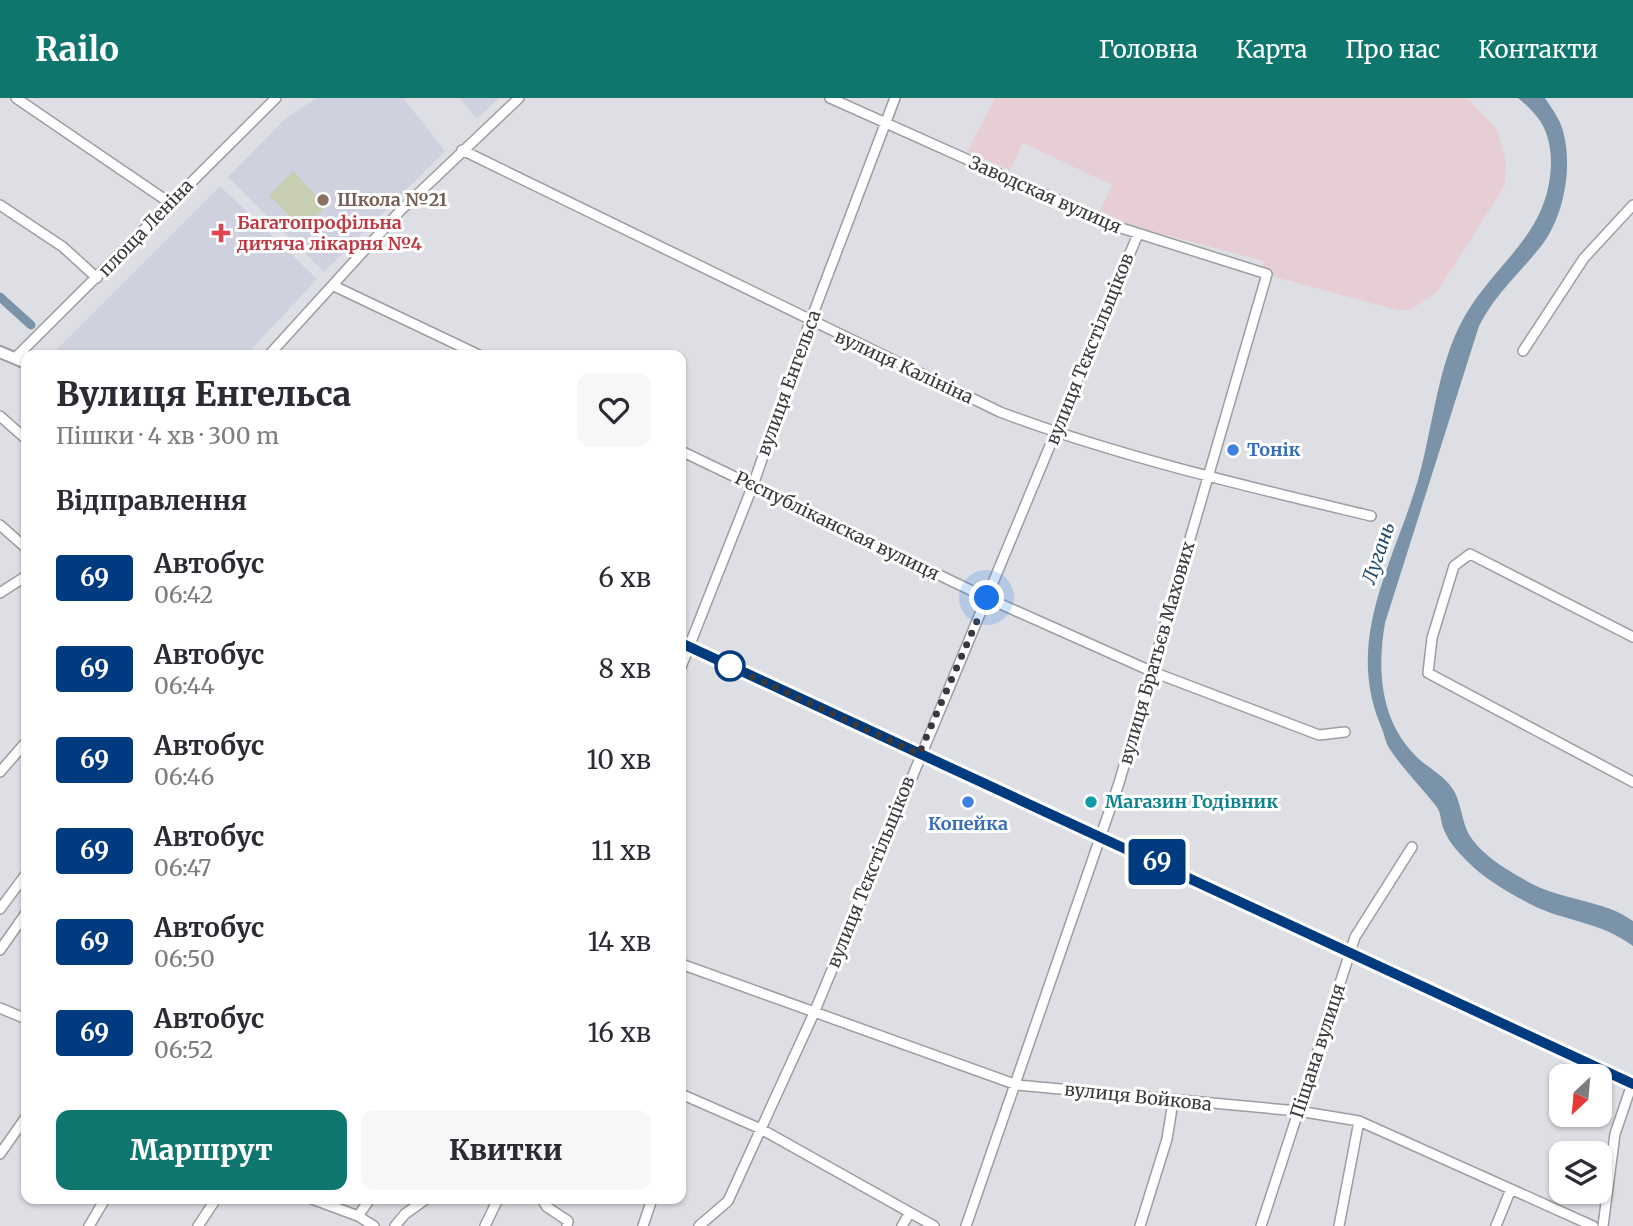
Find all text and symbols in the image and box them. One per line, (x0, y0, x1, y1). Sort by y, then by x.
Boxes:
text: Railo (35, 29, 119, 70)
text: Головна (1099, 34, 1198, 65)
text: Карта (1236, 34, 1307, 65)
text: Про нас (1345, 34, 1440, 65)
text: Контакти (1478, 34, 1598, 65)
street label: Заводская вулиця (965, 151, 1125, 239)
street label: площа Леніна (93, 174, 198, 281)
place label: Школа №21 (337, 188, 447, 211)
marker: Школа №21 (315, 192, 331, 208)
place label: Багатопрофільна дитяча лікарня №4 (236, 211, 423, 255)
marker: Багатопрофільна дитяча лікарня №4 (211, 223, 231, 243)
street label: вулиця Тєкстільщіков (1041, 249, 1139, 448)
street label: вулиця Енгельса (752, 307, 826, 459)
street label: вулиця Калініна (831, 324, 977, 409)
button: heart (577, 373, 651, 447)
text: Вулиця Енгельса (56, 374, 351, 415)
text: Пішки · 4 хв · 300 m (56, 421, 279, 450)
place label: Тонік (1247, 438, 1301, 461)
marker: Тонік (1225, 442, 1241, 458)
street label: Рєспубліканская вулиця (731, 466, 943, 585)
text: Відправлення (56, 484, 247, 517)
water label: Лугань (1356, 519, 1400, 588)
street label: вулиця Братьєв Махових (1114, 538, 1199, 767)
text: Автобус (154, 547, 264, 580)
text: 6 хв (598, 561, 651, 594)
text: 69 (80, 562, 109, 593)
text: 06:42 (154, 580, 213, 609)
your location (969, 580, 1004, 615)
text: Автобус (154, 638, 264, 671)
unlabelled marker (715, 651, 745, 681)
text: 8 хв (599, 652, 651, 685)
text: 69 (80, 653, 109, 684)
text: 06:44 (154, 671, 215, 700)
text: Автобус (154, 729, 264, 762)
text: 10 хв (587, 743, 651, 776)
text: 69 (80, 744, 109, 775)
text: 06:46 (154, 762, 214, 791)
street label: вулиця Тєкстільщіков (822, 772, 920, 971)
place label: Магазин Годівник (1105, 790, 1278, 813)
marker: Копейка (960, 794, 976, 810)
marker: Магазин Годівник (1083, 794, 1099, 810)
place label: Копейка (928, 812, 1008, 835)
text: Автобус (154, 820, 264, 853)
text: 11 хв (591, 834, 651, 867)
text: 69 (80, 835, 109, 866)
line badge: 69 (1126, 839, 1188, 885)
text: 69 (1143, 846, 1171, 877)
text: 06:47 (154, 853, 211, 882)
text: Автобус (154, 911, 264, 944)
text: 14 хв (588, 925, 651, 958)
text: 69 (80, 926, 109, 957)
text: 06:50 (154, 944, 215, 973)
street label: Піщана вулиця (1285, 980, 1350, 1121)
text: Автобус (154, 1002, 264, 1035)
text: 16 хв (588, 1016, 651, 1049)
text: 69 (80, 1017, 109, 1048)
text: 06:52 (154, 1035, 213, 1064)
north arrow (1549, 1064, 1612, 1127)
map controls (1549, 1064, 1612, 1204)
street label: вулиця Войкова (1063, 1077, 1213, 1116)
button: Маршрут (56, 1110, 347, 1190)
button: Квитки (361, 1110, 651, 1190)
button: layers (1549, 1141, 1612, 1204)

